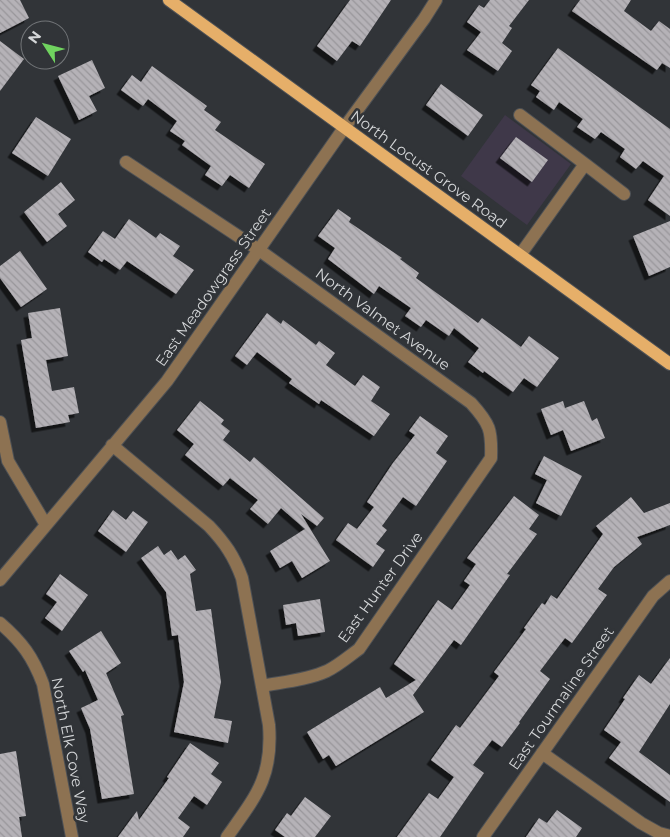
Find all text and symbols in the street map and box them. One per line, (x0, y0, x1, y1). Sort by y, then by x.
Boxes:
north arrow (20, 20, 70, 70)
text: N (24, 27, 45, 47)
street label: North Locust Grove Road (347, 106, 511, 232)
street label: East Meadowgrass Street (151, 204, 275, 370)
street label: North Valmet Avenue (312, 264, 454, 374)
street label: East Hunter Drive (333, 528, 427, 646)
street label: East Tourmaline Street (504, 623, 618, 773)
street label: North Elk Cove Way (48, 676, 95, 825)

